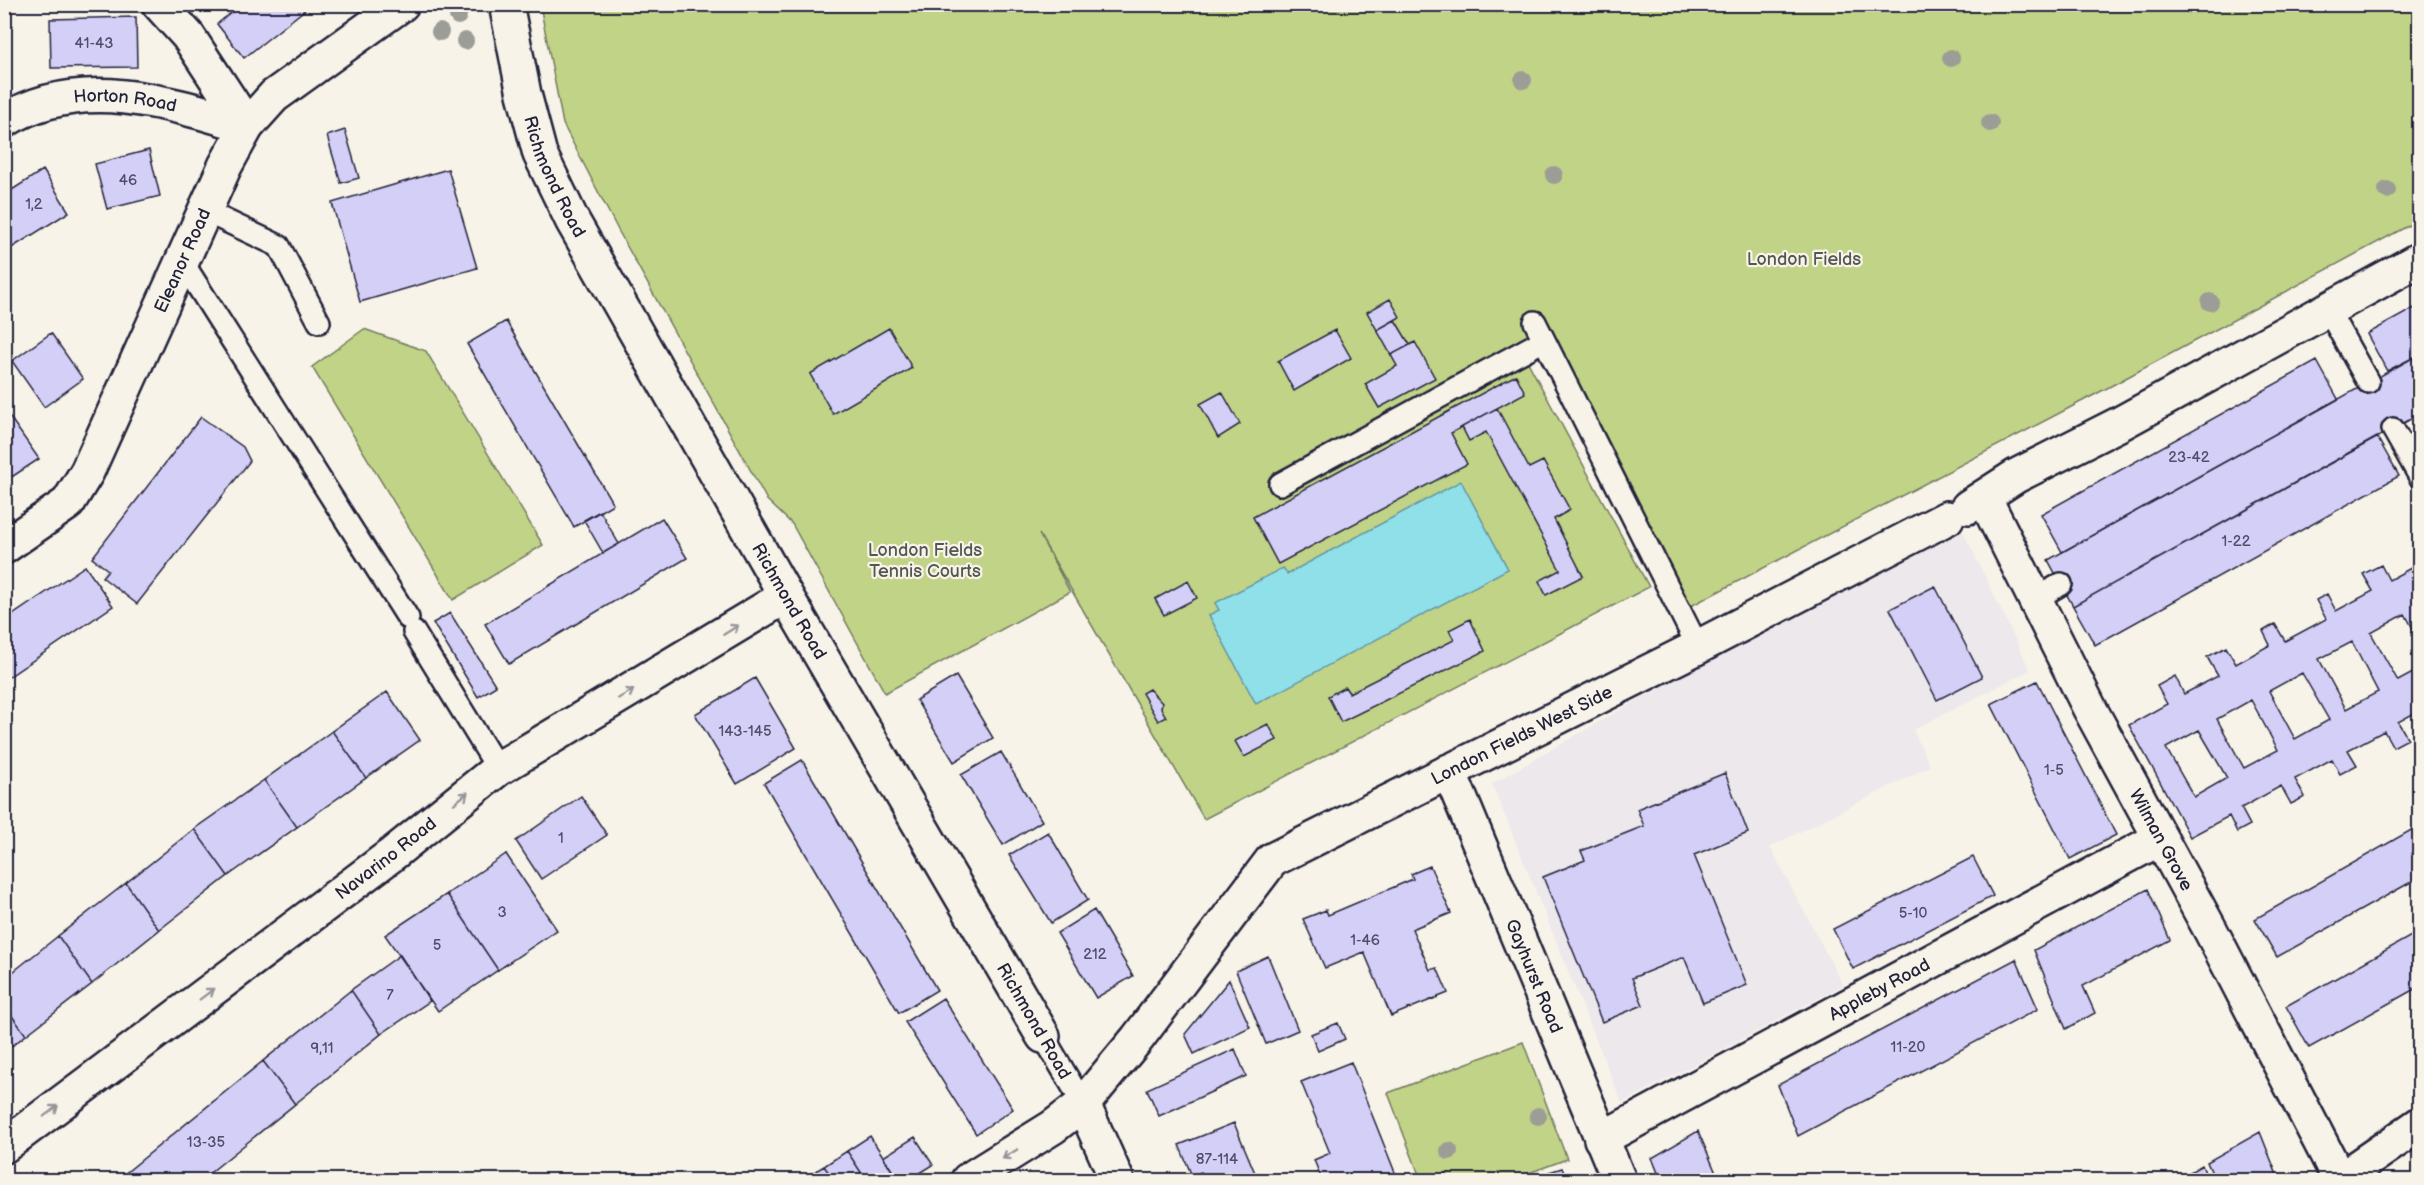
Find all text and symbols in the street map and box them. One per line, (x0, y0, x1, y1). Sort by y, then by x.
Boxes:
house number: 41-43 (75, 34, 113, 53)
street label: Horton Road (73, 85, 179, 117)
street label: Richmond Road (519, 114, 590, 241)
house number: 46 (119, 171, 137, 190)
house number: 1,2 (25, 195, 43, 214)
street label: Eleanor Road (150, 205, 215, 316)
park label: London Fields (1747, 249, 1861, 270)
house number: 23-42 (2168, 448, 2210, 467)
house number: 1-22 (2222, 532, 2251, 551)
street label: Richmond Road (747, 540, 831, 663)
park label: London Fields Tennis Courts (868, 540, 982, 582)
one-way arrow (722, 624, 739, 637)
street label: London Fields West Side (1428, 681, 1616, 790)
one-way arrow (617, 687, 634, 699)
house number: 143-145 (718, 722, 772, 741)
house number: 1-5 (2044, 761, 2064, 780)
street label: Wilman Grove (2125, 785, 2197, 895)
one-way arrow (453, 792, 469, 805)
street label: Navarino Road (331, 813, 441, 904)
house number: 1 (558, 829, 564, 848)
house number: 3 (497, 903, 507, 922)
house number: 5-10 (1899, 904, 1928, 923)
street label: Gayhurst Road (1501, 916, 1567, 1036)
house number: 1-46 (1350, 931, 1380, 950)
house number: 5 (433, 936, 441, 955)
house number: 212 (1083, 945, 1107, 964)
street label: Appleby Road (1825, 954, 1934, 1026)
street label: Richmond Road (992, 959, 1075, 1083)
house number: 7 (386, 986, 394, 1005)
one-way arrow (199, 988, 215, 1000)
house number: 11-20 (1891, 1038, 1926, 1057)
house number: 9,11 (310, 1039, 334, 1058)
one-way arrow (43, 1105, 59, 1118)
house number: 13-35 (187, 1133, 225, 1152)
one-way arrow (1002, 1148, 1019, 1160)
house number: 87-114 (1196, 1150, 1238, 1169)

